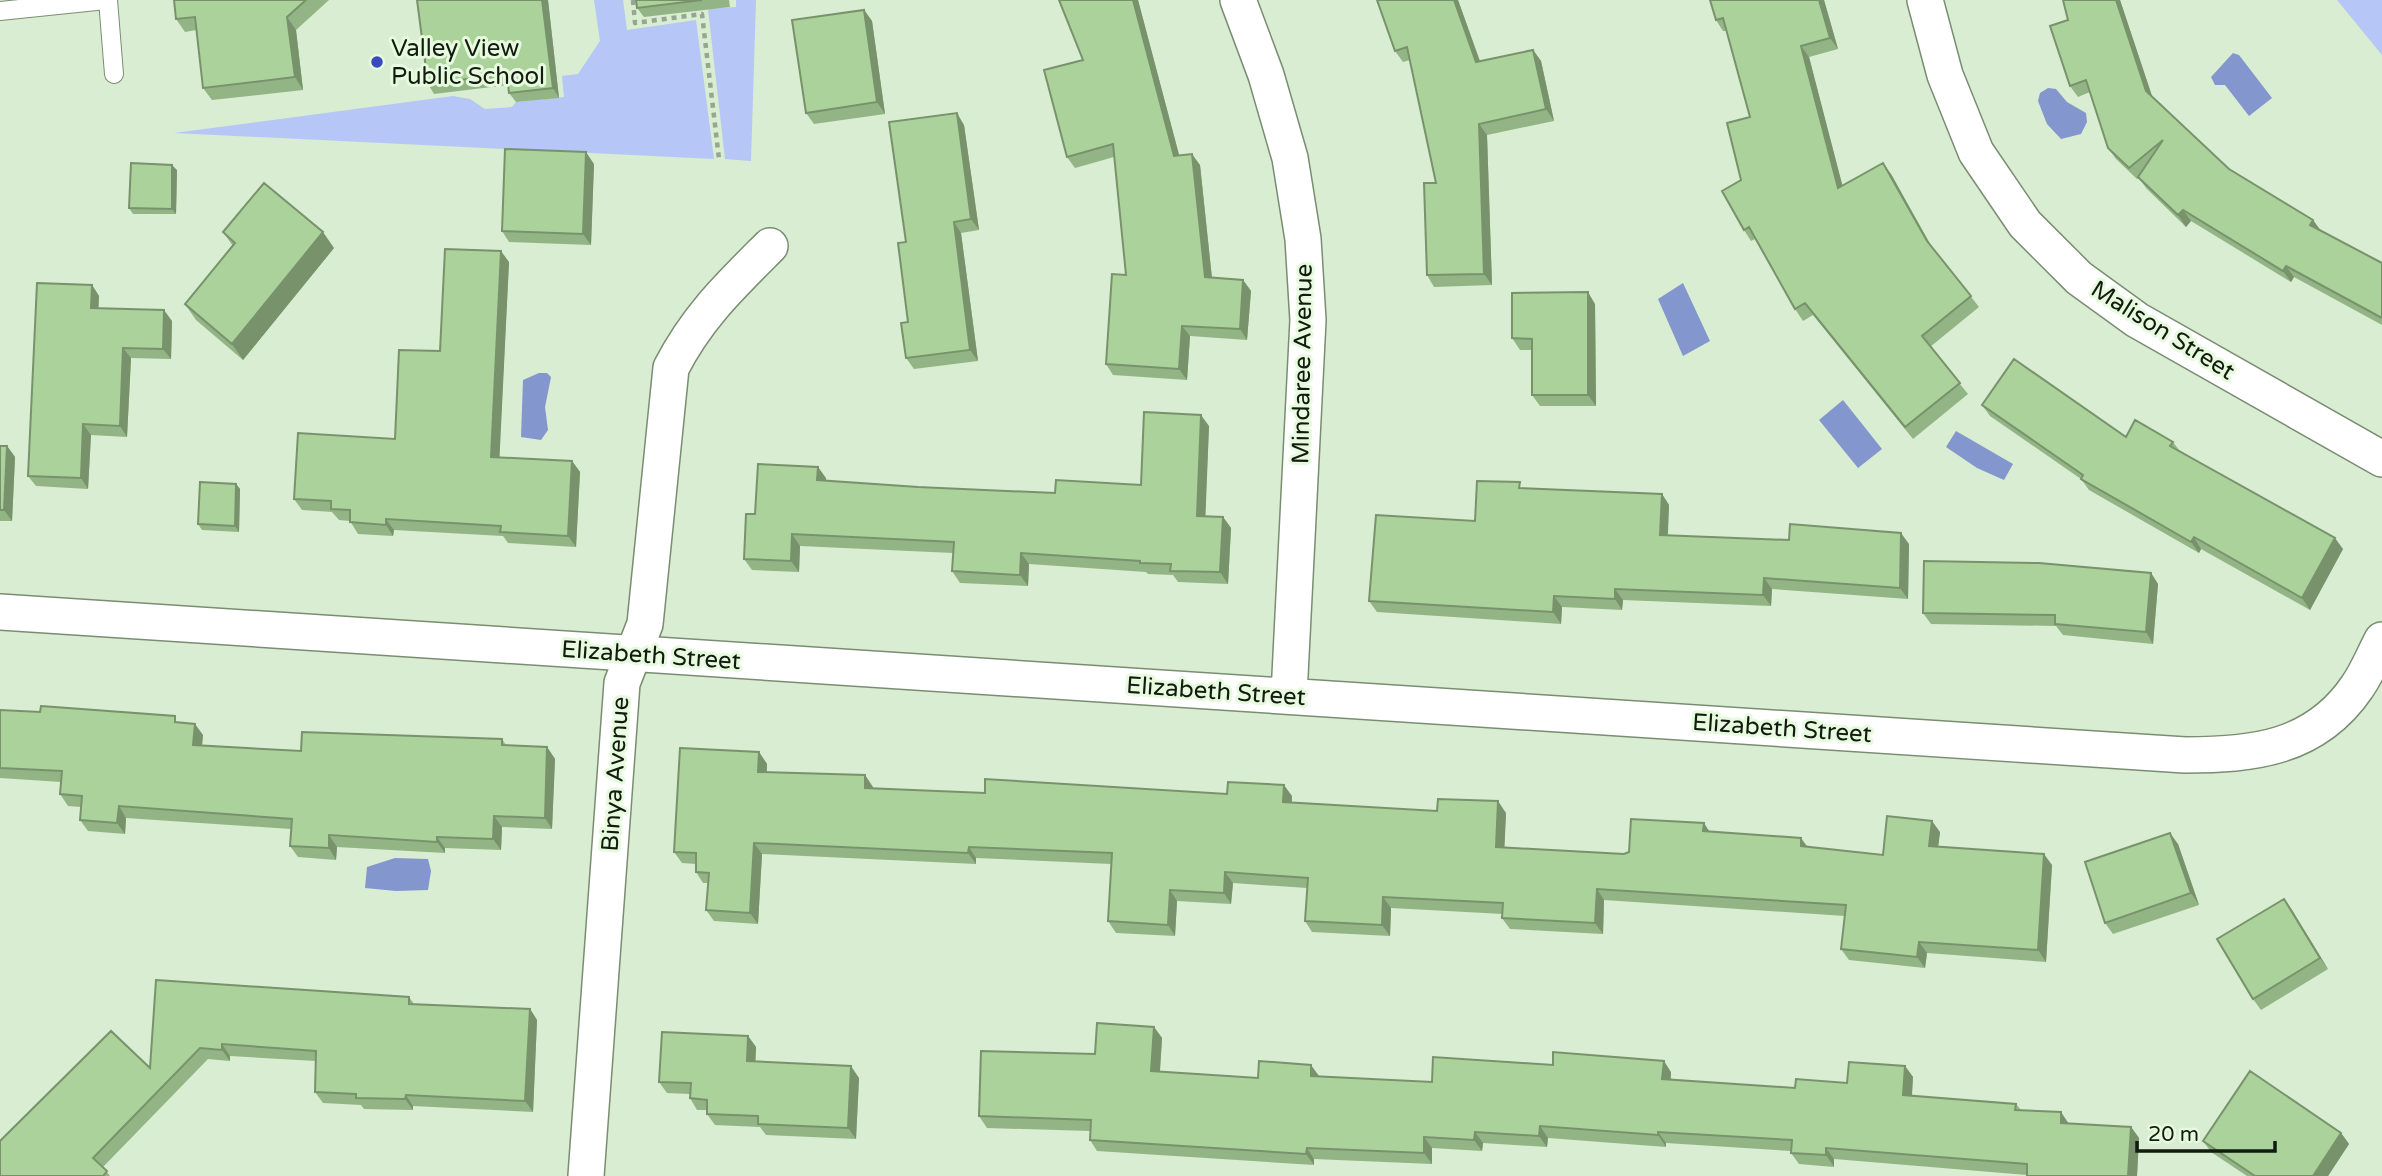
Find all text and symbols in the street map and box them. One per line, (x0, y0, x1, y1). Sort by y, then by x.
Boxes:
place label: Valley View Public School (391, 34, 545, 91)
marker: Valley View Public School (369, 54, 385, 70)
street label: Mindaree Avenue (1286, 264, 1319, 464)
street label: Malison Street (2085, 275, 2240, 386)
street label: Elizabeth Street (560, 635, 742, 676)
street label: Elizabeth Street (1125, 671, 1307, 712)
street label: Binya Avenue (596, 696, 635, 852)
street label: Elizabeth Street (1691, 708, 1873, 749)
scale bar (2137, 1110, 2275, 1154)
text: 20 m (2148, 1122, 2199, 1147)

